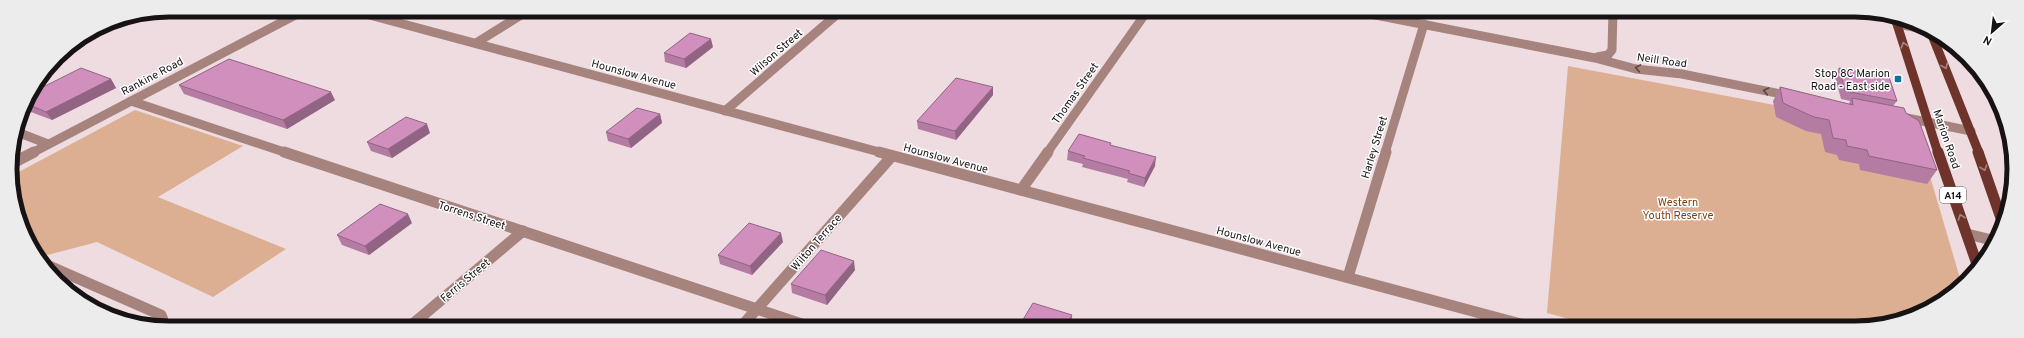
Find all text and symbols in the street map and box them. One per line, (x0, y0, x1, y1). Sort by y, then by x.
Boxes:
north arrow (1972, 12, 2012, 52)
street label: Wilson Street (747, 26, 806, 79)
text: N (1981, 32, 1995, 48)
one-way arrow (1900, 42, 1909, 49)
street label: Neill Road (1636, 51, 1688, 71)
street label: Rankine Road (119, 55, 186, 99)
street label: Hounslow Avenue (590, 57, 678, 93)
street label: Thomas Street (1049, 60, 1102, 127)
one-way arrow (1940, 63, 1948, 70)
one-way arrow (1635, 65, 1641, 73)
place label: Stop 8C Marion Road - East side (1811, 67, 1890, 94)
marker: Stop 8C Marion Road - East side (1893, 74, 1903, 84)
one-way arrow (1763, 87, 1769, 95)
street label: Marion Road (1929, 108, 1963, 171)
street label: Harley Street (1359, 114, 1391, 180)
street label: Hounslow Avenue (902, 141, 990, 177)
one-way arrow (1979, 164, 1988, 171)
road number: A14 (1940, 187, 1966, 203)
park label: Western Youth Reserve (1643, 196, 1714, 223)
street label: Torrens Street (436, 198, 507, 233)
street label: Wilton Terrace (788, 211, 845, 274)
one-way arrow (1957, 213, 1965, 220)
street label: Hounslow Avenue (1215, 224, 1303, 260)
street label: Ferris Street (438, 256, 493, 306)

